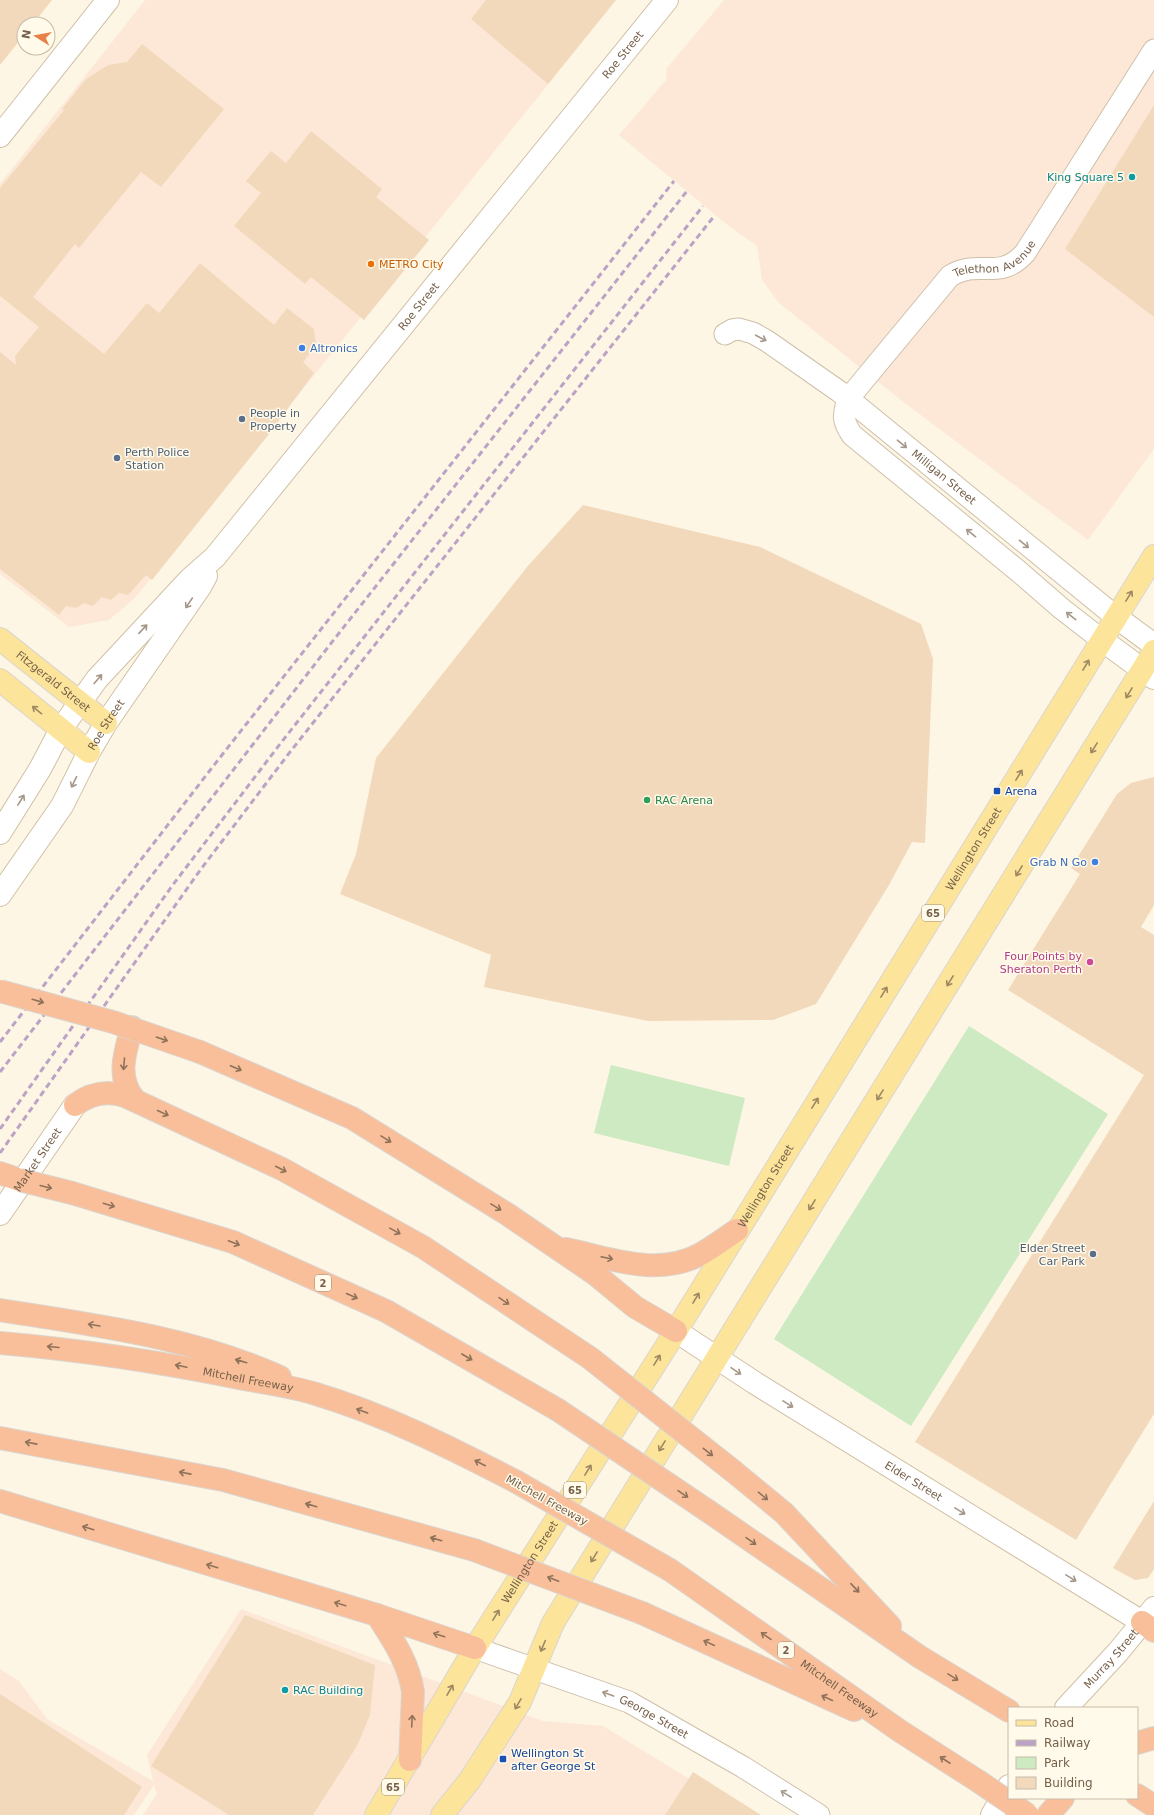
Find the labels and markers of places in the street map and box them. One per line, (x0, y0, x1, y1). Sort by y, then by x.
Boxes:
place label: King Square 5 (1047, 171, 1124, 184)
marker: King Square 5 (1127, 172, 1137, 182)
place label: METRO City (379, 258, 444, 271)
marker: METRO City (366, 259, 376, 269)
place label: Altronics (310, 342, 358, 355)
marker: Altronics (297, 343, 307, 353)
place label: People in Property (250, 407, 300, 433)
marker: People in Property (237, 414, 247, 424)
place label: Perth Police Station (125, 446, 189, 472)
marker: Perth Police Station (112, 453, 122, 463)
place label: Arena (1005, 785, 1037, 798)
marker: Arena (992, 786, 1002, 796)
place label: RAC Arena (655, 794, 713, 807)
marker: RAC Arena (642, 795, 652, 805)
place label: Grab N Go (1030, 856, 1087, 869)
marker: Grab N Go (1090, 857, 1100, 867)
place label: Four Points by Sheraton Perth (1000, 950, 1082, 976)
marker: Four Points by Sheraton Perth (1085, 957, 1095, 967)
place label: Elder Street Car Park (1020, 1242, 1086, 1268)
marker: Elder Street Car Park (1088, 1249, 1098, 1259)
place label: RAC Building (293, 1684, 363, 1697)
marker: RAC Building (280, 1685, 290, 1695)
place label: Wellington St after George St (511, 1747, 596, 1773)
marker: Wellington St after George St (498, 1754, 508, 1764)

